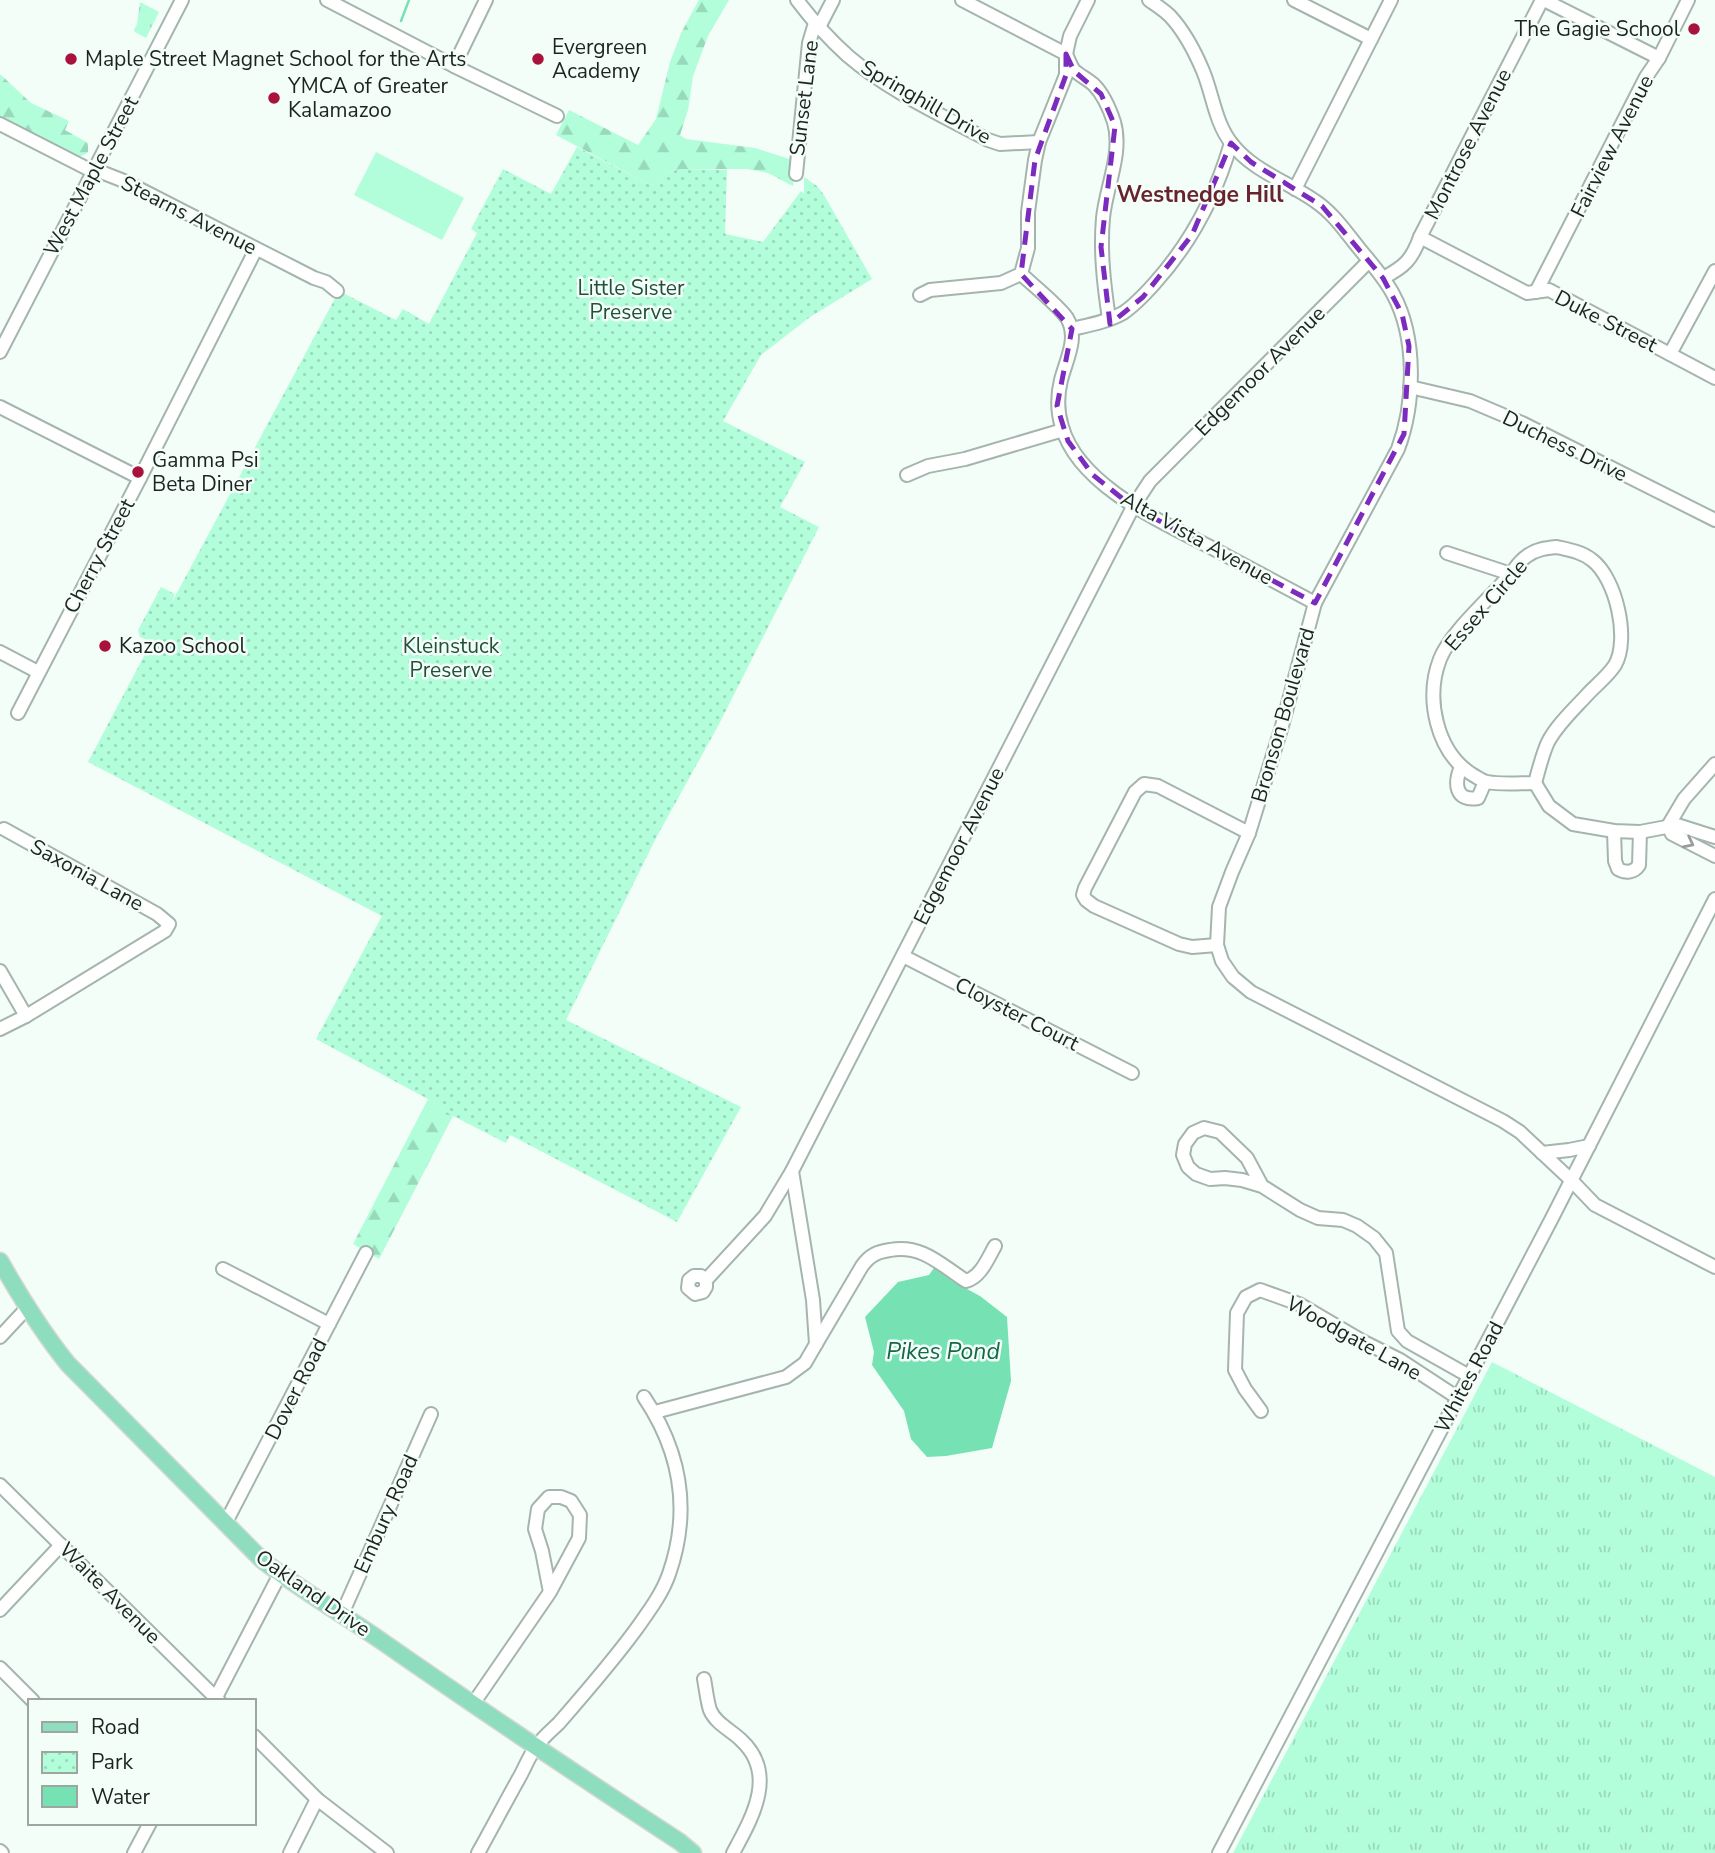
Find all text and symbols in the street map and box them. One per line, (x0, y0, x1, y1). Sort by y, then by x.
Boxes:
place label: The Gagie School (1515, 15, 1681, 43)
marker: The Gagie School (1686, 21, 1702, 37)
place label: Evergreen Academy (552, 33, 647, 85)
street label: Sunset Lane (783, 39, 825, 157)
place label: Maple Street Magnet School for the Arts (85, 45, 466, 73)
marker: Maple Street Magnet School for the Arts (63, 51, 79, 67)
marker: Evergreen Academy (530, 51, 546, 67)
street label: Springhill Drive (856, 53, 996, 151)
street label: Montrose Avenue (1418, 64, 1518, 224)
street label: Fairview Avenue (1564, 70, 1660, 222)
place label: YMCA of Greater Kalamazoo (287, 72, 449, 124)
marker: YMCA of Greater Kalamazoo (266, 90, 282, 106)
street label: West Maple Street (37, 91, 145, 261)
street label: Stearns Avenue (116, 169, 262, 261)
district label: Westnedge Hill (1116, 179, 1284, 210)
park label: Little Sister Preserve (577, 274, 685, 326)
street label: Duke Street (1550, 283, 1663, 359)
street label: Edgemoor Avenue (1189, 300, 1331, 442)
street label: Duchess Drive (1498, 404, 1632, 488)
place label: Gamma Psi Beta Diner (152, 446, 259, 498)
marker: Gamma Psi Beta Diner (130, 464, 146, 480)
street label: Alta Vista Avenue (1116, 485, 1278, 591)
street label: Cherry Street (57, 493, 141, 618)
street label: Essex Circle (1438, 553, 1534, 657)
street label: Bronson Boulevard (1245, 624, 1321, 806)
place label: Kazoo School (119, 632, 246, 660)
park label: Kleinstuck Preserve (403, 632, 500, 684)
marker: Kazoo School (97, 638, 113, 654)
street label: Edgemoor Avenue (907, 762, 1011, 930)
street label: Saxonia Lane (25, 832, 149, 918)
one-way arrow (1682, 835, 1695, 848)
street label: Cloyster Court (950, 971, 1084, 1058)
street label: Woodgate Lane (1281, 1289, 1427, 1387)
street label: Whites Road (1428, 1316, 1510, 1438)
street label: Dover Road (258, 1333, 334, 1445)
water label: Pikes Pond (886, 1336, 1000, 1367)
street label: Embury Road (347, 1450, 425, 1578)
street label: Waite Avenue (53, 1536, 167, 1650)
street label: Oakland Drive (250, 1543, 376, 1643)
legend (28, 1699, 256, 1825)
text: Road (91, 1713, 140, 1741)
text: Park (91, 1748, 133, 1776)
text: Water (91, 1783, 150, 1811)

